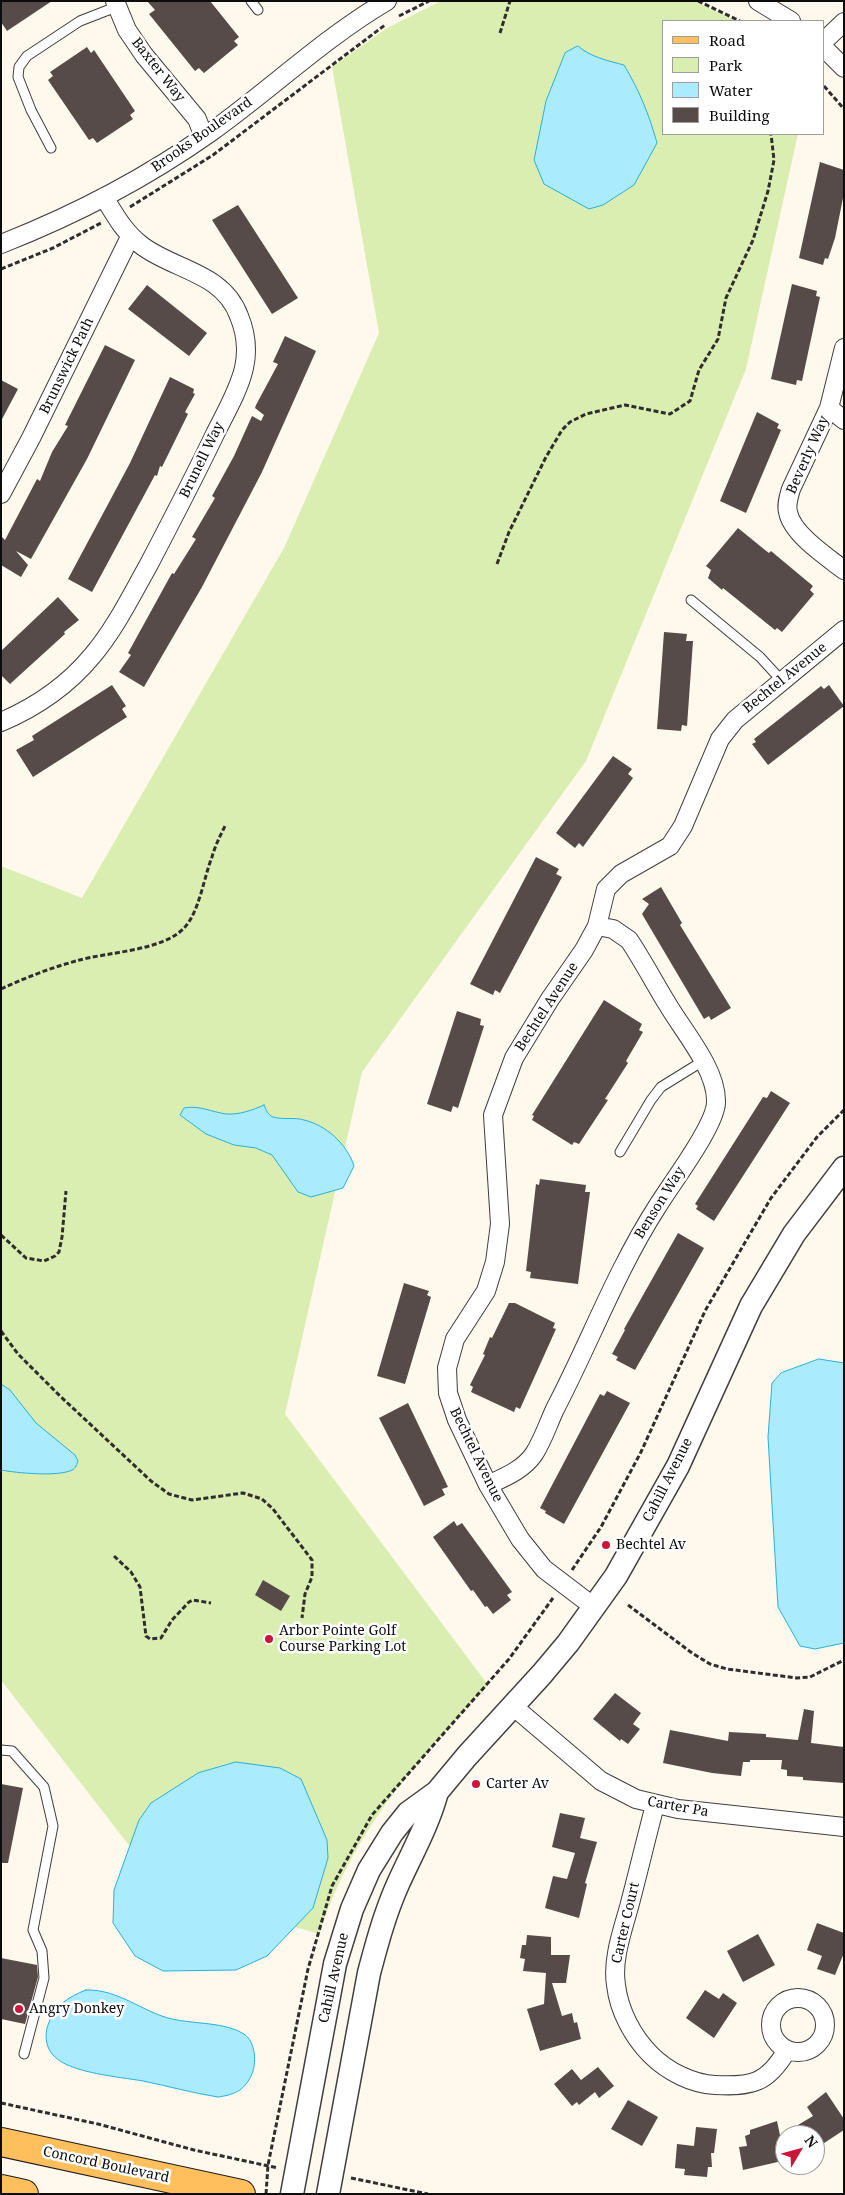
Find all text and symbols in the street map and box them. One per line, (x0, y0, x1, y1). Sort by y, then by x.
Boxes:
legend (662, 20, 825, 135)
text: Road (709, 30, 745, 50)
street label: Baxter Way (128, 35, 188, 105)
text: Park (709, 55, 742, 75)
text: Water (709, 80, 752, 100)
street label: Brooks Boulevard (148, 94, 256, 176)
text: Building (709, 105, 770, 125)
street label: Brunswick Path (36, 315, 98, 417)
street label: Beverly Way (783, 413, 833, 497)
street label: Brunell Way (176, 419, 228, 501)
street label: Bechtel Avenue (740, 639, 830, 717)
street label: Bechtel Avenue (512, 959, 582, 1055)
street label: Benson Way (631, 1164, 689, 1242)
street label: Bechtel Avenue (446, 1405, 506, 1505)
street label: Cahill Avenue (640, 1435, 696, 1525)
place label: Bechtel Av (616, 1537, 686, 1553)
marker: Bechtel Av (600, 1539, 612, 1551)
place label: Arbor Pointe Golf Course Parking Lot (279, 1623, 406, 1655)
marker: Arbor Pointe Golf Course Parking Lot (263, 1633, 275, 1645)
place label: Carter Av (486, 1776, 549, 1792)
marker: Carter Av (470, 1778, 482, 1790)
street label: Carter Pa (646, 1793, 710, 1821)
street label: Carter Court (609, 1881, 643, 1965)
street label: Cahill Avenue (315, 1931, 353, 2025)
place label: Angry Donkey (29, 2001, 124, 2017)
marker: Angry Donkey (13, 2003, 25, 2015)
north arrow (775, 2125, 825, 2175)
text: N (801, 2131, 822, 2151)
street label: Concord Boulevard (41, 2143, 171, 2187)

